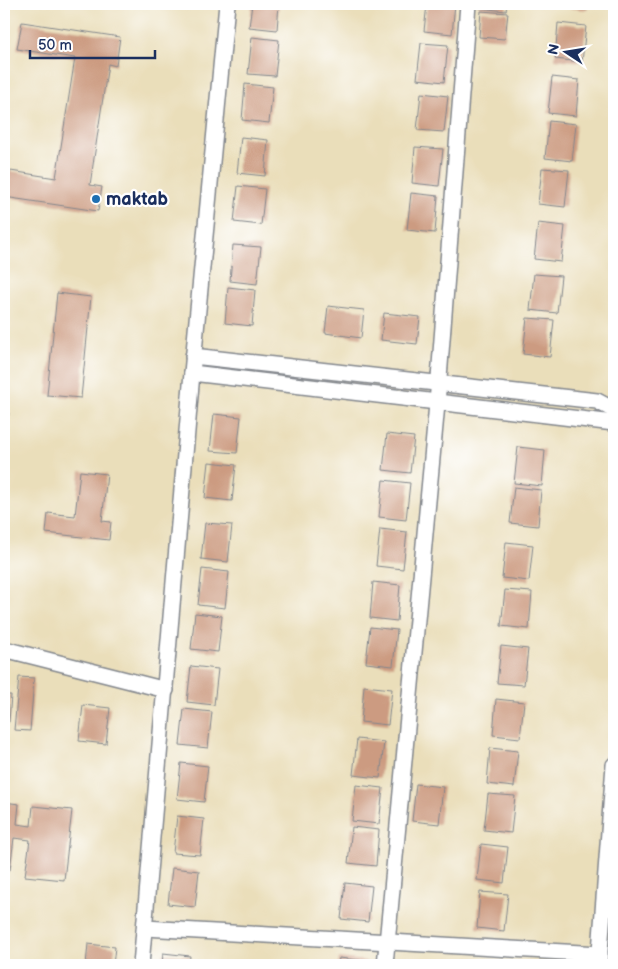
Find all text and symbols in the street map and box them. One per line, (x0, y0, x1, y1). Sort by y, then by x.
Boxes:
scale bar (30, 28, 155, 60)
north arrow (540, 28, 590, 78)
text: 50 m (38, 36, 72, 55)
text: N (544, 42, 563, 56)
place label: maktab (106, 189, 169, 210)
marker: maktab (90, 193, 102, 205)

